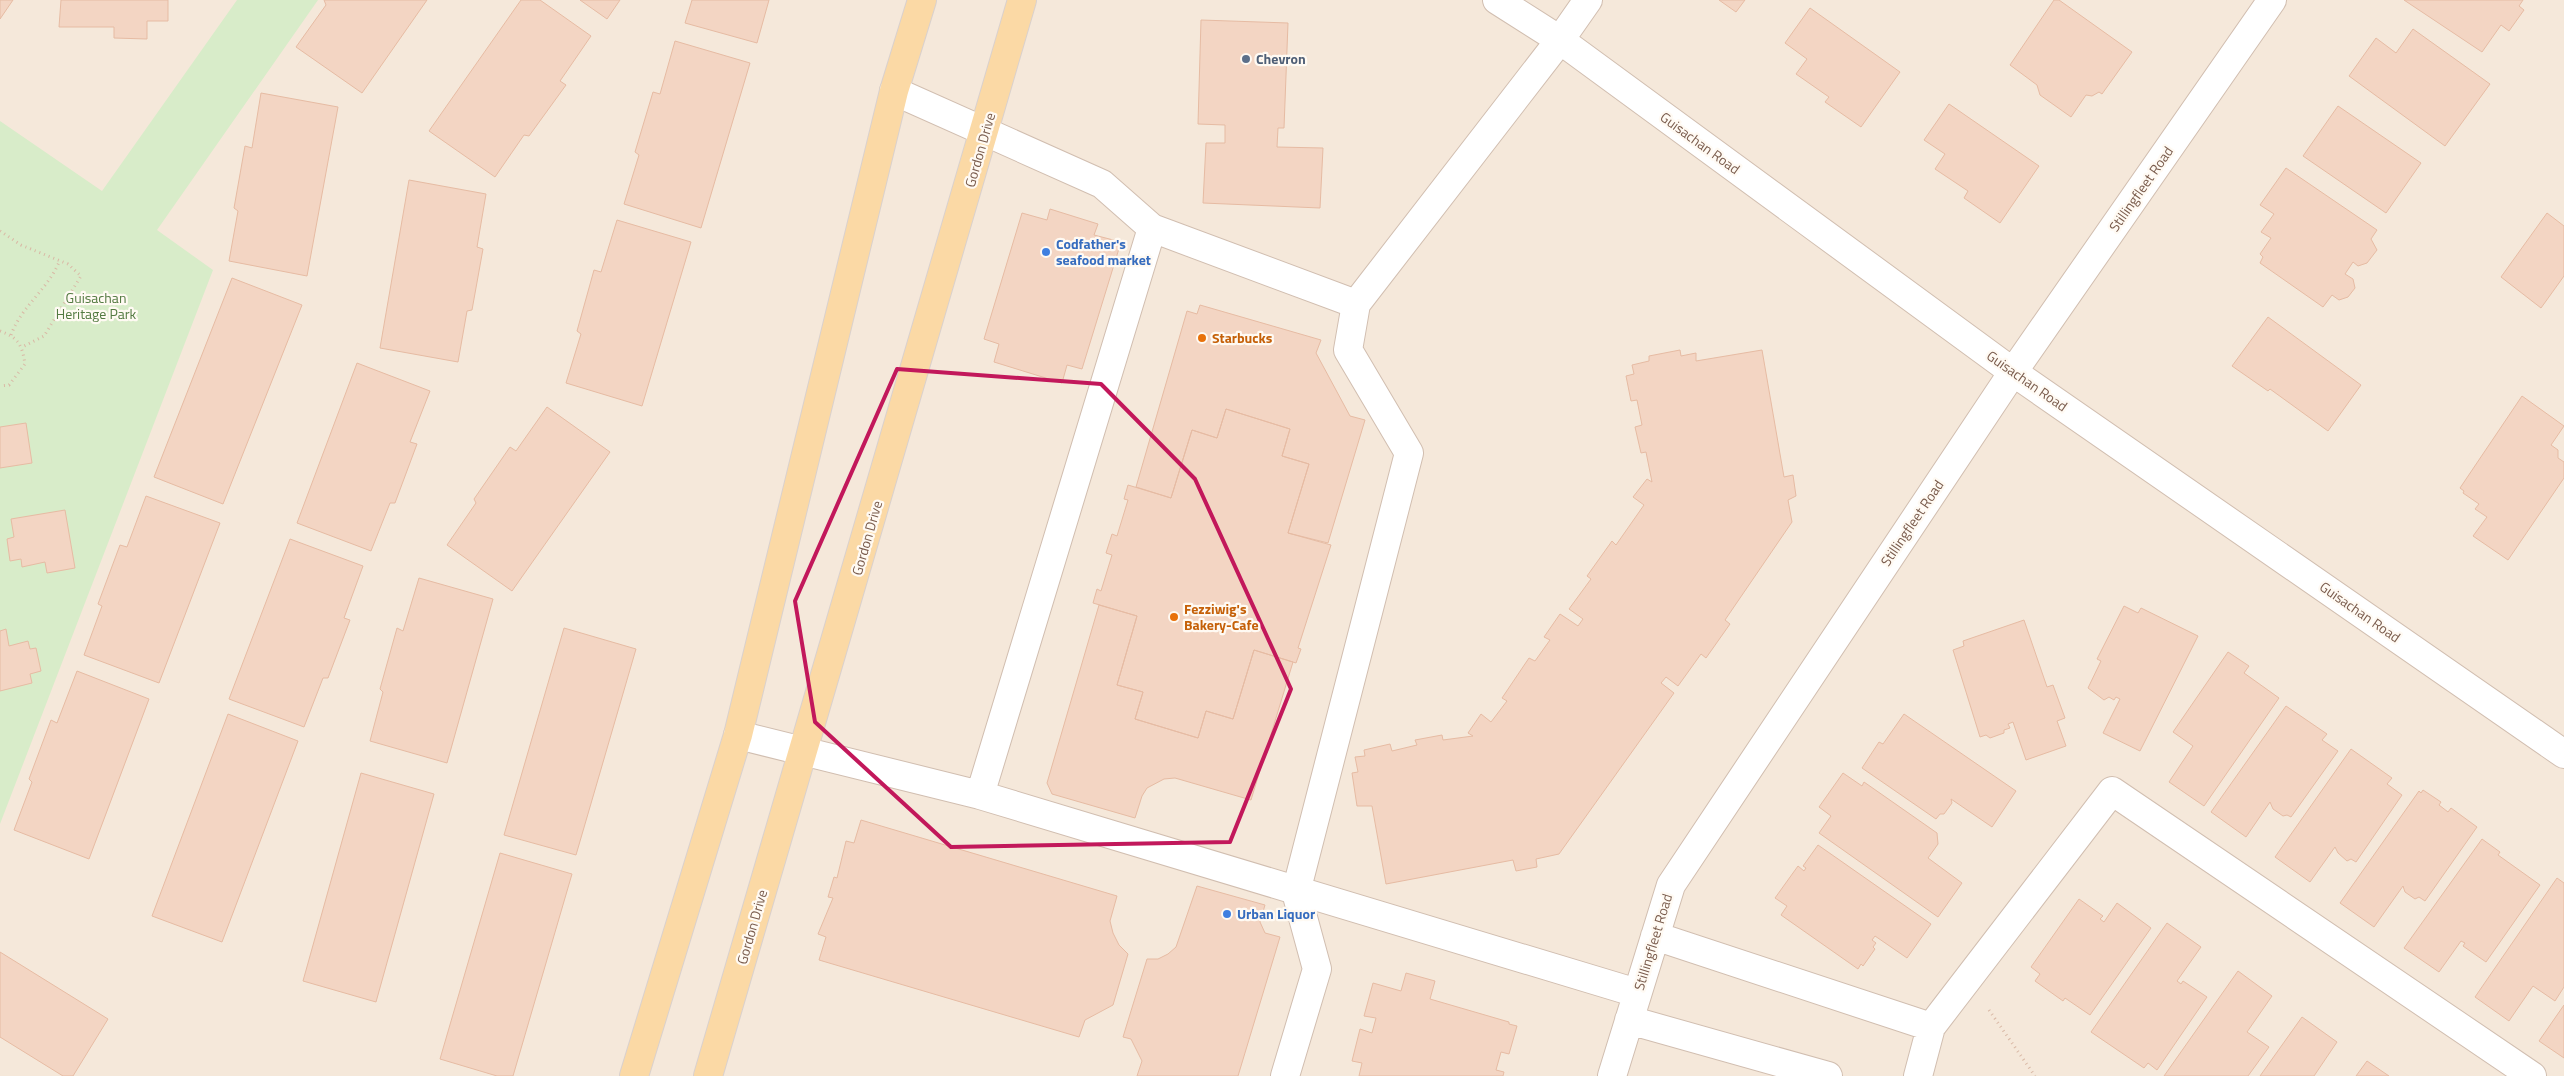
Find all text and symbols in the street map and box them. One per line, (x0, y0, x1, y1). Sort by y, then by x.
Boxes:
place label: Chevron (1256, 48, 1306, 69)
marker: Chevron (1240, 53, 1252, 65)
street label: Guisachan Road (1656, 106, 1745, 179)
street label: Gordon Drive (959, 110, 1000, 190)
street label: Stillingfleet Road (2103, 142, 2178, 236)
place label: Codfather's seafood market (1056, 233, 1151, 270)
marker: Codfather's seafood market (1040, 246, 1052, 258)
park label: Guisachan Heritage Park (56, 287, 137, 324)
place label: Starbucks (1212, 327, 1273, 348)
marker: Starbucks (1196, 332, 1208, 344)
street label: Guisachan Road (1983, 345, 2072, 416)
street label: Stillingfleet Road (1875, 475, 1948, 570)
street label: Gordon Drive (846, 498, 887, 578)
street label: Guisachan Road (2316, 576, 2405, 647)
place label: Fezziwig's Bakery-Cafe (1184, 598, 1259, 635)
marker: Fezziwig's Bakery-Cafe (1168, 611, 1180, 623)
street label: Gordon Drive (731, 887, 772, 967)
street label: Stillingfleet Road (1628, 891, 1677, 993)
place label: Urban Liquor (1237, 903, 1315, 924)
marker: Urban Liquor (1221, 908, 1233, 920)

